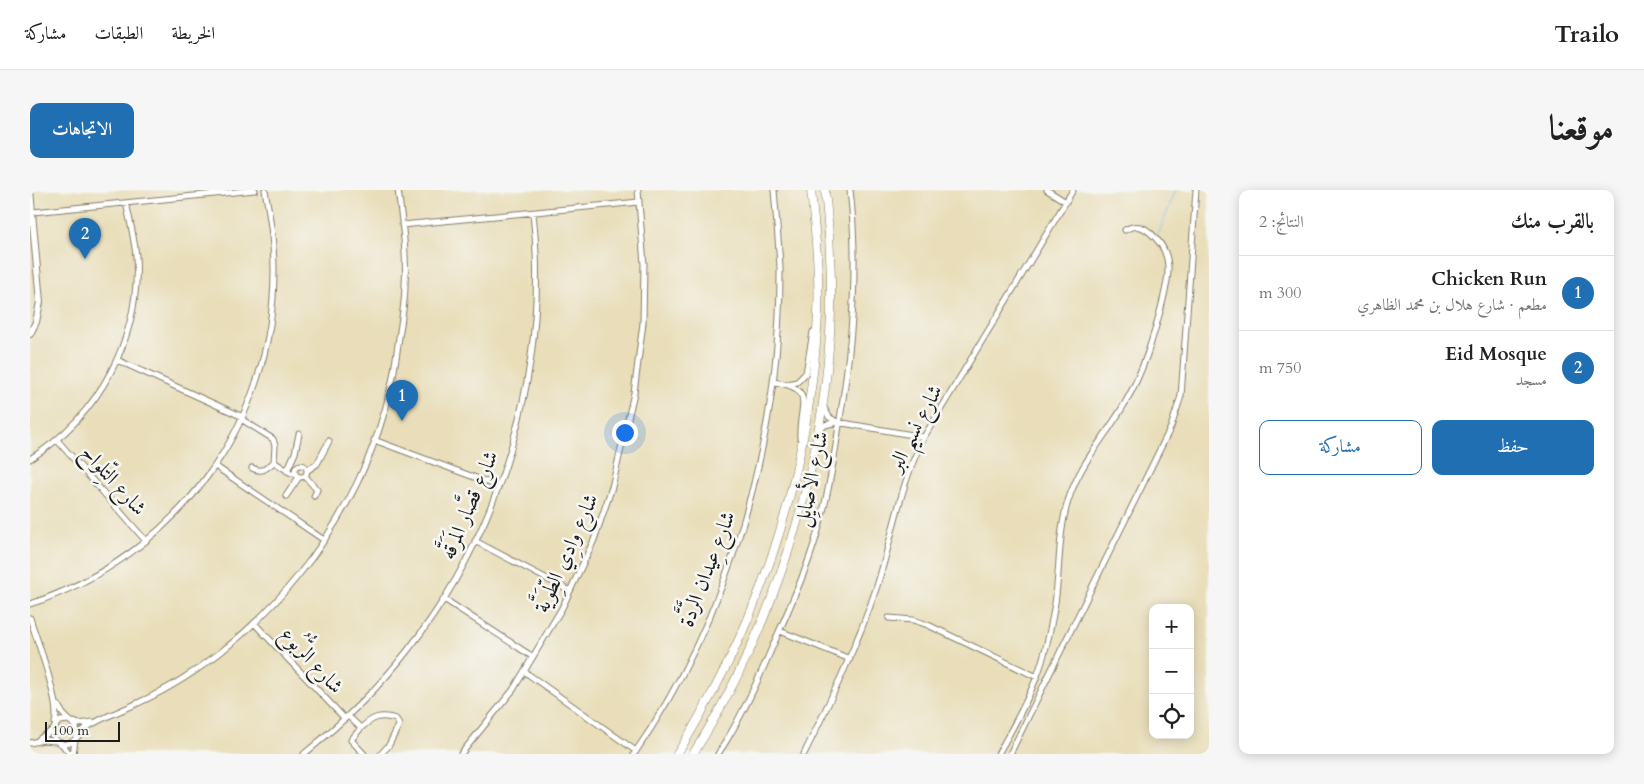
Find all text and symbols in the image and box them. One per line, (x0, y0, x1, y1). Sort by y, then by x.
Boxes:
text: Trailo (1554, 18, 1619, 51)
text: مشاركة (25, 21, 66, 46)
text: الطبقات (94, 21, 143, 46)
text: الخريطة (171, 21, 215, 46)
button: الاتجاهات (30, 103, 134, 158)
text: موقعنا (1549, 104, 1614, 152)
text: بالقرب منك (1511, 207, 1594, 236)
text: النتائج: 2 (1259, 211, 1304, 233)
pin: 2 (69, 218, 101, 259)
text: Chicken Run (1431, 266, 1547, 292)
text: 300 m (1259, 282, 1301, 304)
text: 1 (1574, 282, 1582, 304)
text: مطعم · شارع هلال بن محمد الظاهري (1357, 294, 1547, 316)
text: Eid Mosque (1445, 341, 1547, 367)
text: 750 m (1259, 357, 1301, 379)
text: 2 (1574, 357, 1582, 379)
text: مسجد (1516, 369, 1547, 391)
pin: 1 (386, 380, 418, 421)
street label: شارع نسيم البر (880, 380, 955, 481)
your location (612, 420, 638, 446)
button: مشاركة (1259, 420, 1422, 475)
button: حفظ (1432, 420, 1594, 475)
street label: شارع الأصايِل (786, 428, 839, 530)
street label: شارع التِّلواح (71, 438, 154, 525)
street label: شارع قصَّار المَرَقَّه (430, 445, 508, 565)
street label: شارع وادِي الطِّوَيَّة (524, 487, 608, 619)
street label: شارع عِيدان الرَّدَّة (668, 506, 746, 632)
map controls (1149, 604, 1194, 739)
button: + (1149, 604, 1194, 649)
street label: شارع الرُّبُوع (271, 616, 355, 702)
button: − (1149, 649, 1194, 694)
button: locate (1149, 694, 1194, 739)
scale bar (45, 719, 120, 742)
text: 100 m (52, 721, 89, 740)

